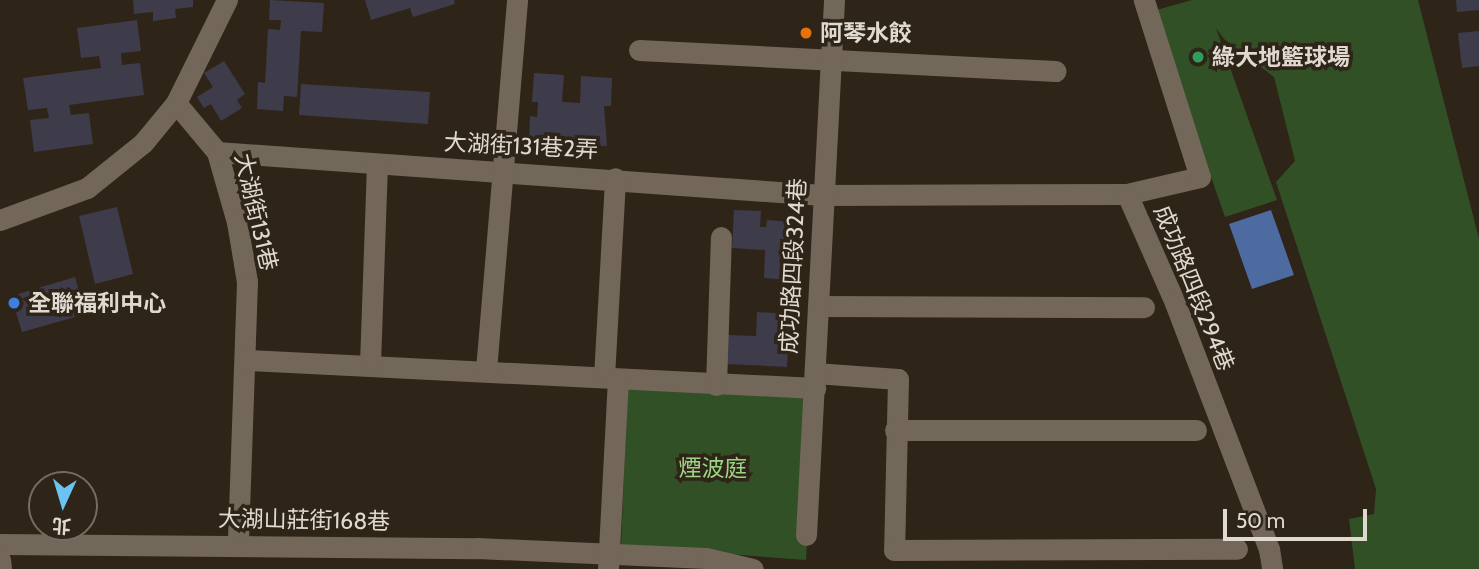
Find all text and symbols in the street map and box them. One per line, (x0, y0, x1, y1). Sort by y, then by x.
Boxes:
place label: 阿琴水餃 (820, 19, 912, 47)
marker: 阿琴水餃 (798, 25, 814, 41)
place label: 綠大地籃球場 (1212, 43, 1350, 71)
marker: 綠大地籃球場 (1190, 49, 1206, 65)
street label: 大湖街131巷2弄 (443, 128, 599, 164)
street label: 大湖街131巷 (229, 151, 283, 273)
street label: 成功路四段324巷 (775, 178, 811, 354)
street label: 成功路四段294巷 (1148, 201, 1240, 375)
place label: 全聯福利中心 (28, 289, 166, 317)
marker: 全聯福利中心 (6, 295, 22, 311)
park label: 煙波庭 (679, 454, 747, 482)
north arrow (28, 471, 98, 541)
scale bar (1227, 496, 1370, 540)
street label: 大湖山莊街168巷 (218, 505, 390, 535)
text: 50 m (1236, 508, 1285, 533)
text: 北 (51, 513, 72, 538)

